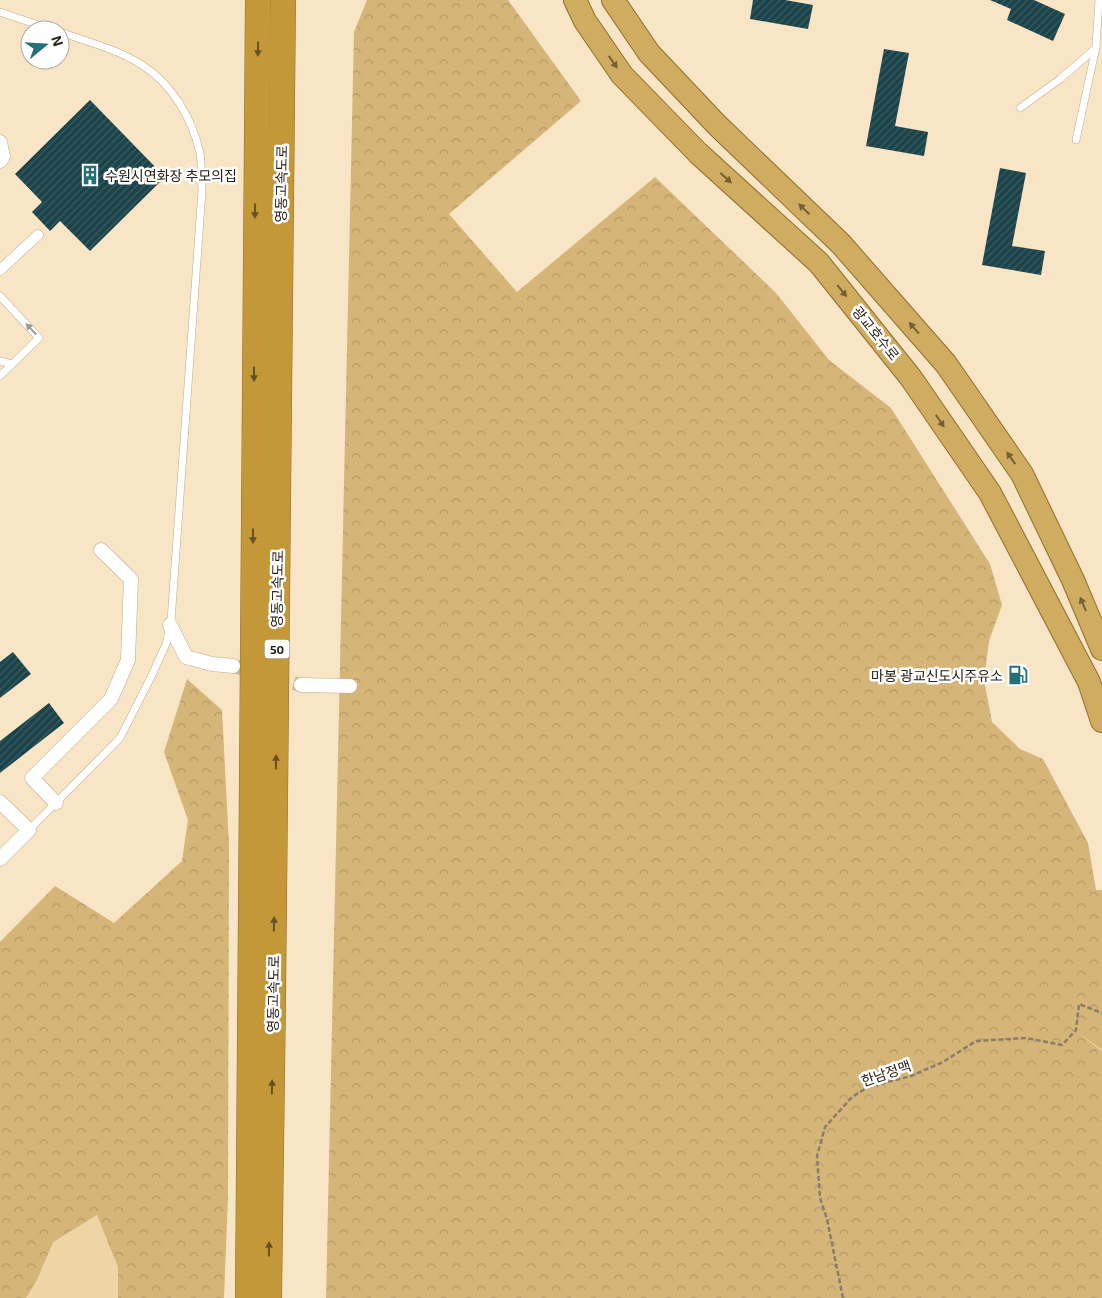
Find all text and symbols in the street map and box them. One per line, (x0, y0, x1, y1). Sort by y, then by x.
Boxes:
north arrow (20, 20, 70, 70)
text: N (48, 33, 67, 48)
one-way arrow (254, 41, 262, 57)
one-way arrow (608, 55, 618, 68)
street label: 영동고속도로 (272, 145, 290, 223)
building icon: 수원시연화장 추모의집 (79, 164, 101, 186)
place label: 수원시연화장 추모의집 (105, 167, 237, 184)
one-way arrow (719, 172, 731, 184)
one-way arrow (251, 203, 259, 219)
one-way arrow (799, 203, 811, 215)
one-way arrow (836, 284, 847, 297)
street label: 광교호수로 (849, 303, 903, 363)
one-way arrow (909, 322, 920, 334)
one-way arrow (25, 324, 37, 336)
one-way arrow (250, 366, 258, 382)
one-way arrow (935, 414, 945, 427)
one-way arrow (1006, 451, 1016, 465)
one-way arrow (249, 528, 257, 544)
street label: 영동고속도로 (268, 550, 286, 628)
one-way arrow (1079, 596, 1087, 611)
road number: 50 (264, 640, 290, 659)
fuel station icon: 마봉 광교신도시주유소 (1007, 664, 1029, 686)
place label: 마봉 광교신도시주유소 (871, 667, 1003, 684)
one-way arrow (272, 754, 280, 770)
one-way arrow (270, 916, 278, 932)
street label: 영동고속도로 (264, 955, 282, 1033)
street label: 한남정맥 (859, 1057, 913, 1089)
one-way arrow (268, 1079, 276, 1095)
one-way arrow (265, 1241, 273, 1257)

